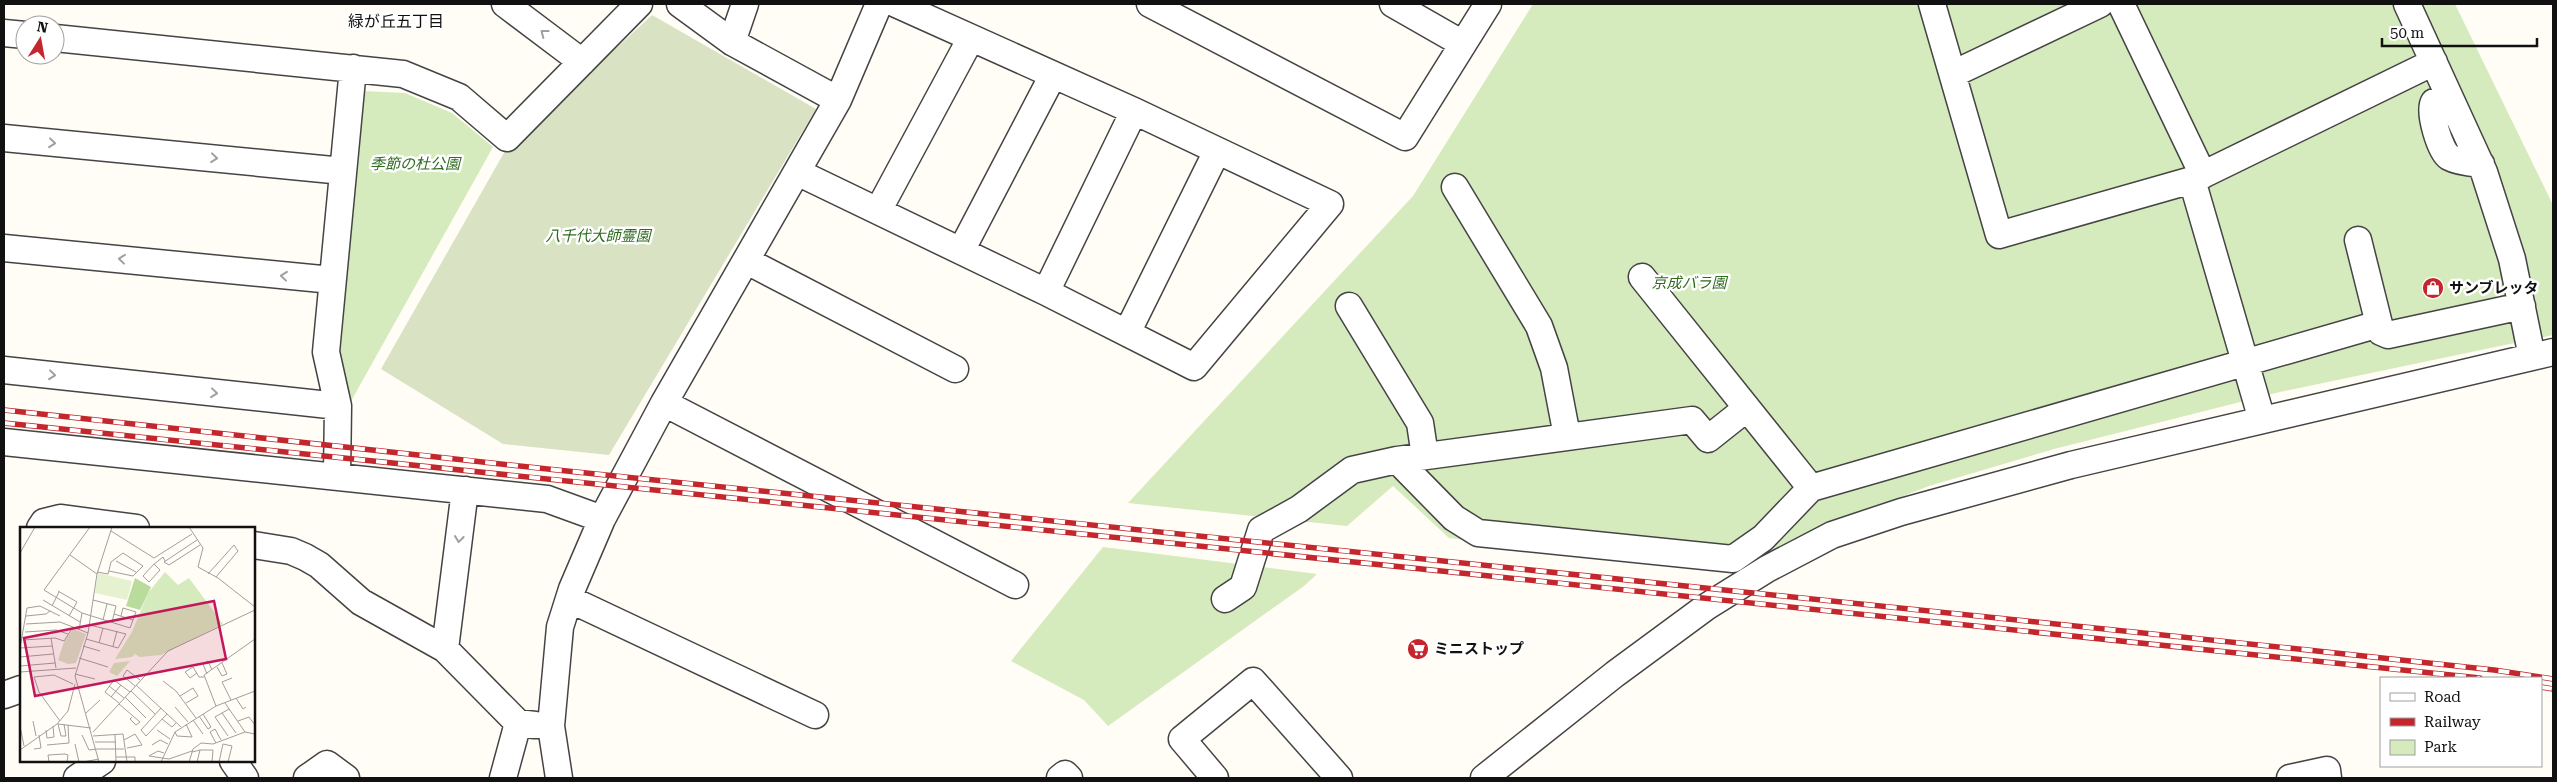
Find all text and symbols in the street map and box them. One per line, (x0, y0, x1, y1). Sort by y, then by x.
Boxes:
district label: 緑が丘五丁目 (348, 12, 444, 31)
north arrow (15, 15, 65, 65)
scale bar (2382, 15, 2537, 47)
text: N (36, 18, 50, 36)
text: 50 m (2390, 24, 2425, 42)
one-way arrow (541, 30, 550, 38)
one-way arrow (49, 137, 57, 148)
one-way arrow (210, 152, 218, 163)
park label: 季節の杜公園 (370, 155, 462, 173)
park label: 八千代大師霊園 (545, 227, 652, 245)
one-way arrow (118, 254, 126, 265)
one-way arrow (279, 270, 287, 281)
park label: 京成バラ園 (1651, 274, 1728, 292)
shop icon: サンブレッタ (2421, 276, 2445, 300)
place label: サンブレッタ (2449, 279, 2539, 297)
one-way arrow (49, 369, 57, 380)
one-way arrow (210, 387, 218, 398)
inset map (20, 527, 255, 762)
one-way arrow (454, 534, 464, 543)
supermarket icon: ミニストップ (1406, 637, 1430, 661)
place label: ミニストップ (1434, 640, 1524, 658)
legend (2380, 677, 2542, 767)
text: Road (2424, 688, 2461, 706)
text: Railway (2424, 713, 2481, 731)
text: Park (2424, 738, 2458, 756)

